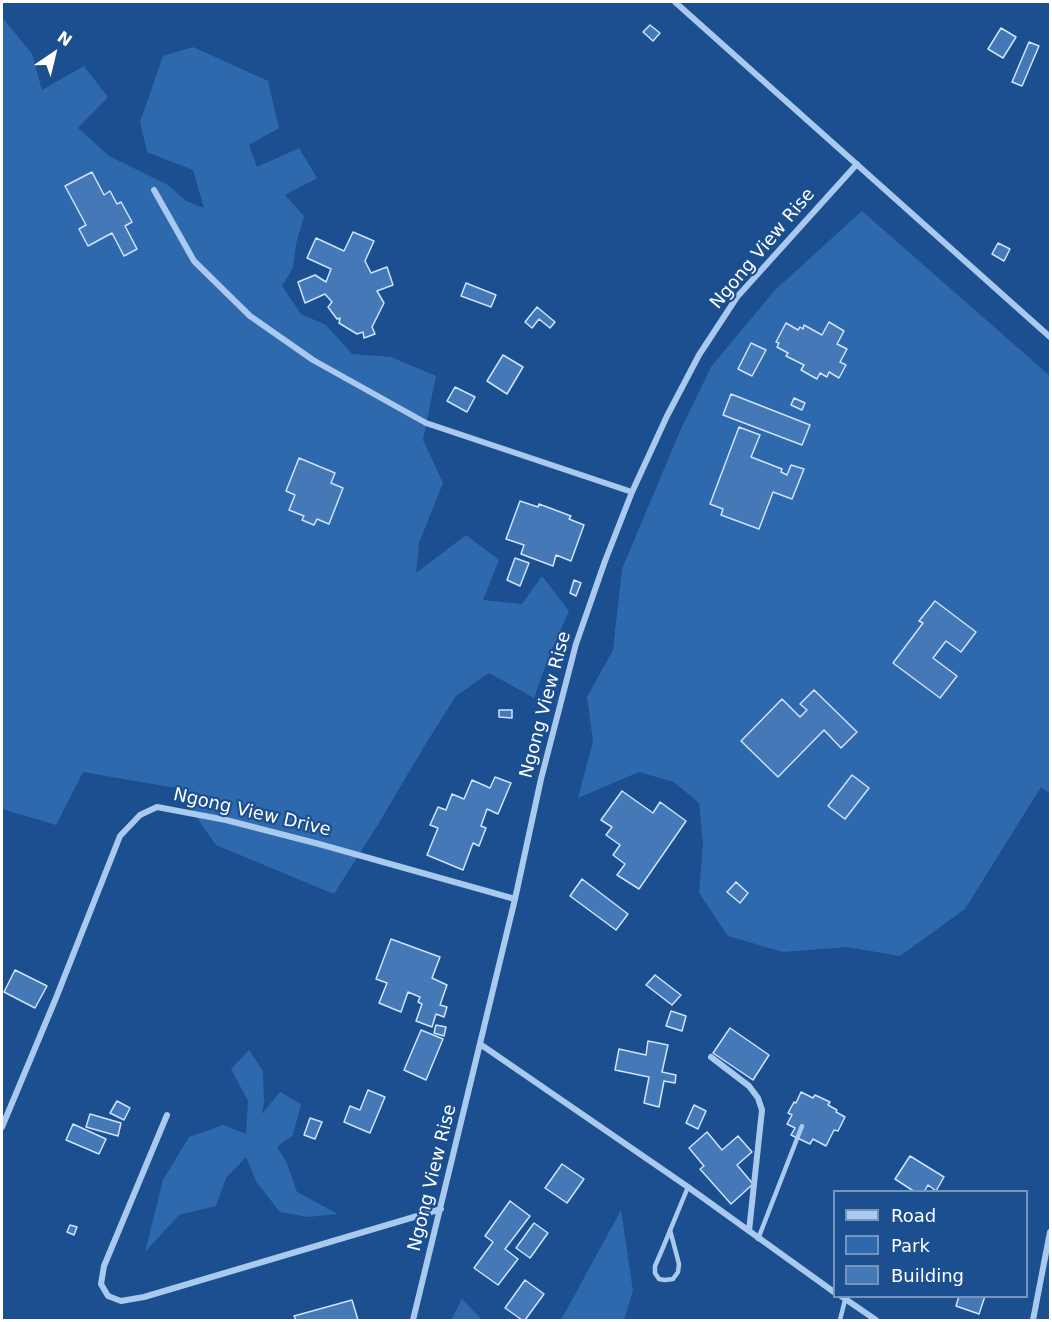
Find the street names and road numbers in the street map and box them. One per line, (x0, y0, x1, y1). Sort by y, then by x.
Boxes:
street label: Ngong View Rise (706, 184, 820, 314)
street label: Ngong View Rise (516, 629, 576, 781)
street label: Ngong View Drive (171, 784, 333, 842)
street label: Ngong View Rise (404, 1102, 462, 1254)

